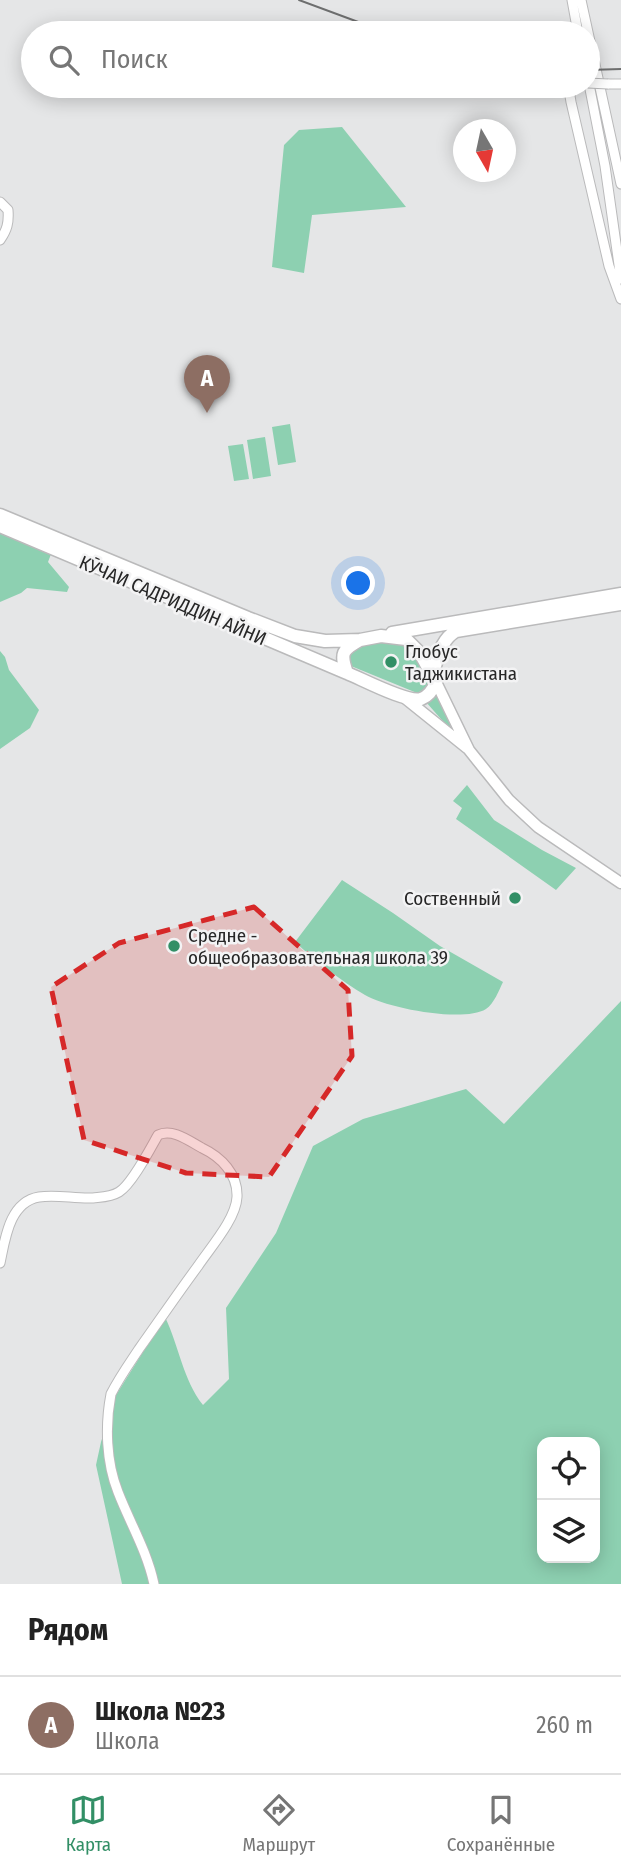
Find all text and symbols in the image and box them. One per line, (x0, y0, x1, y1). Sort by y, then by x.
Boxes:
search box (21, 21, 600, 98)
icon: search (45, 41, 83, 79)
text: Поиск (101, 44, 168, 75)
north arrow (453, 119, 516, 182)
pin: A (184, 355, 230, 413)
street label: КӮЧАИ САДРИДДИН АЙНИ (76, 551, 270, 650)
your location (341, 566, 375, 600)
place label: Глобус Таджикистана (405, 640, 517, 685)
marker: Глобус Таджикистана (383, 654, 399, 670)
place label: Соственный (404, 887, 501, 910)
marker: Соственный (507, 890, 523, 906)
place label: Средне - общеобразовательная школа 39 (188, 924, 448, 969)
marker: Средне - общеобразовательная школа 39 (166, 938, 182, 954)
map controls (537, 1437, 600, 1563)
button: locate (537, 1437, 600, 1500)
button: layers (537, 1500, 600, 1563)
text: Рядом (28, 1612, 108, 1648)
text: Школа №23 (95, 1696, 225, 1727)
text: A (45, 1711, 57, 1739)
text: 260 m (536, 1711, 593, 1739)
text: Школа (95, 1727, 160, 1755)
tab: Карта (66, 1791, 111, 1856)
tab: Маршрут (243, 1791, 315, 1856)
tab: Сохранённые (447, 1791, 555, 1856)

